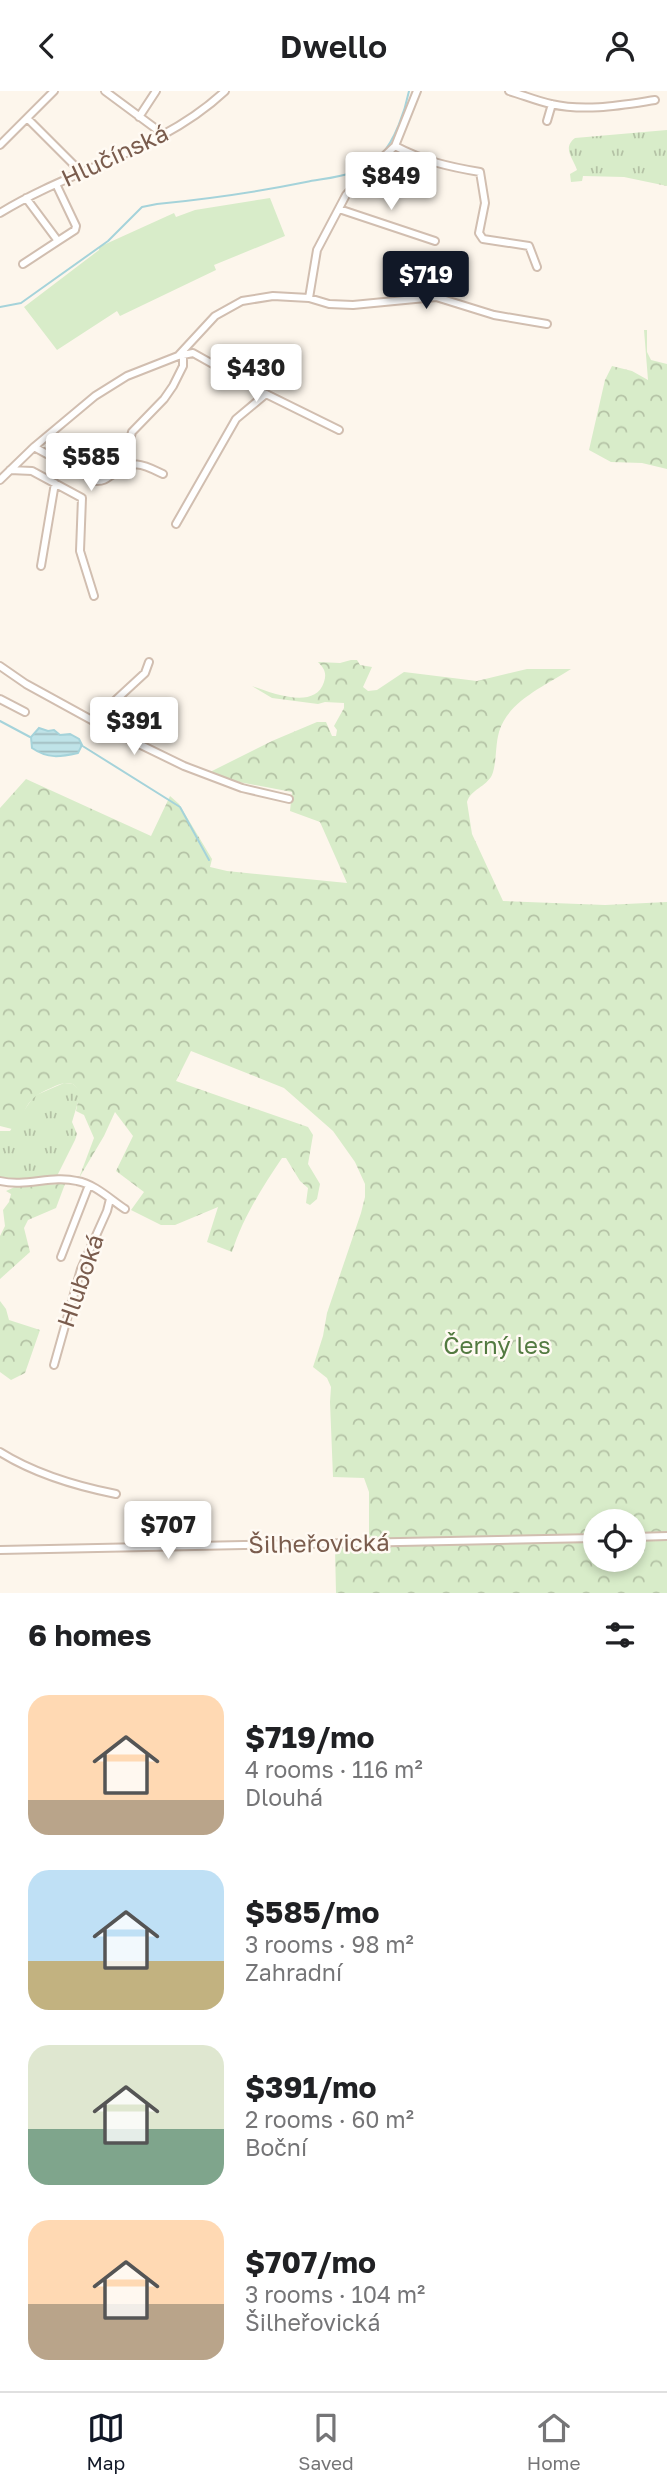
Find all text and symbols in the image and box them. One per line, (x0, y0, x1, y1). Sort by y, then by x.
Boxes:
icon: back (28, 27, 66, 65)
text: Dwello (280, 27, 387, 65)
icon: person (601, 27, 639, 65)
street label: Hlučínská (56, 117, 172, 192)
pin: $849 (350, 152, 432, 212)
text: $849 (361, 161, 421, 189)
pin: $719 (385, 251, 467, 311)
text: $719 (399, 260, 453, 288)
pin: $430 (215, 345, 297, 404)
text: $430 (227, 353, 285, 381)
pin: $585 (50, 433, 132, 493)
text: $585 (62, 442, 120, 470)
pin: $391 (93, 697, 175, 757)
text: $391 (106, 706, 162, 734)
street label: Hluboká (50, 1230, 109, 1331)
park label: Černý les (443, 1330, 551, 1359)
pin: $707 (127, 1501, 209, 1561)
map controls (583, 1509, 646, 1572)
button: locate (583, 1509, 646, 1572)
text: $707 (140, 1510, 196, 1538)
street label: Šilheřovická (248, 1527, 390, 1558)
icon: filters (601, 1616, 639, 1654)
text: 6 homes (28, 1617, 151, 1653)
text: $719/mo (245, 1719, 375, 1755)
icon: home (84, 1723, 168, 1807)
text: 4 rooms · 116 m² (245, 1755, 423, 1783)
text: Dlouhá (245, 1783, 323, 1811)
text: $585/mo (245, 1894, 380, 1930)
icon: home (84, 1898, 168, 1982)
text: 3 rooms · 98 m² (245, 1930, 414, 1958)
text: Zahradní (245, 1958, 342, 1986)
text: $391/mo (245, 2069, 377, 2105)
icon: home (84, 2073, 168, 2157)
text: 2 rooms · 60 m² (245, 2105, 414, 2133)
text: Boční (245, 2133, 307, 2161)
text: $707/mo (245, 2244, 376, 2280)
icon: home (84, 2248, 168, 2332)
text: 3 rooms · 104 m² (245, 2280, 425, 2308)
text: Šilheřovická (245, 2308, 380, 2336)
tab: Map (87, 2409, 125, 2474)
tab: Saved (298, 2409, 354, 2474)
tab: Home (527, 2409, 580, 2474)

